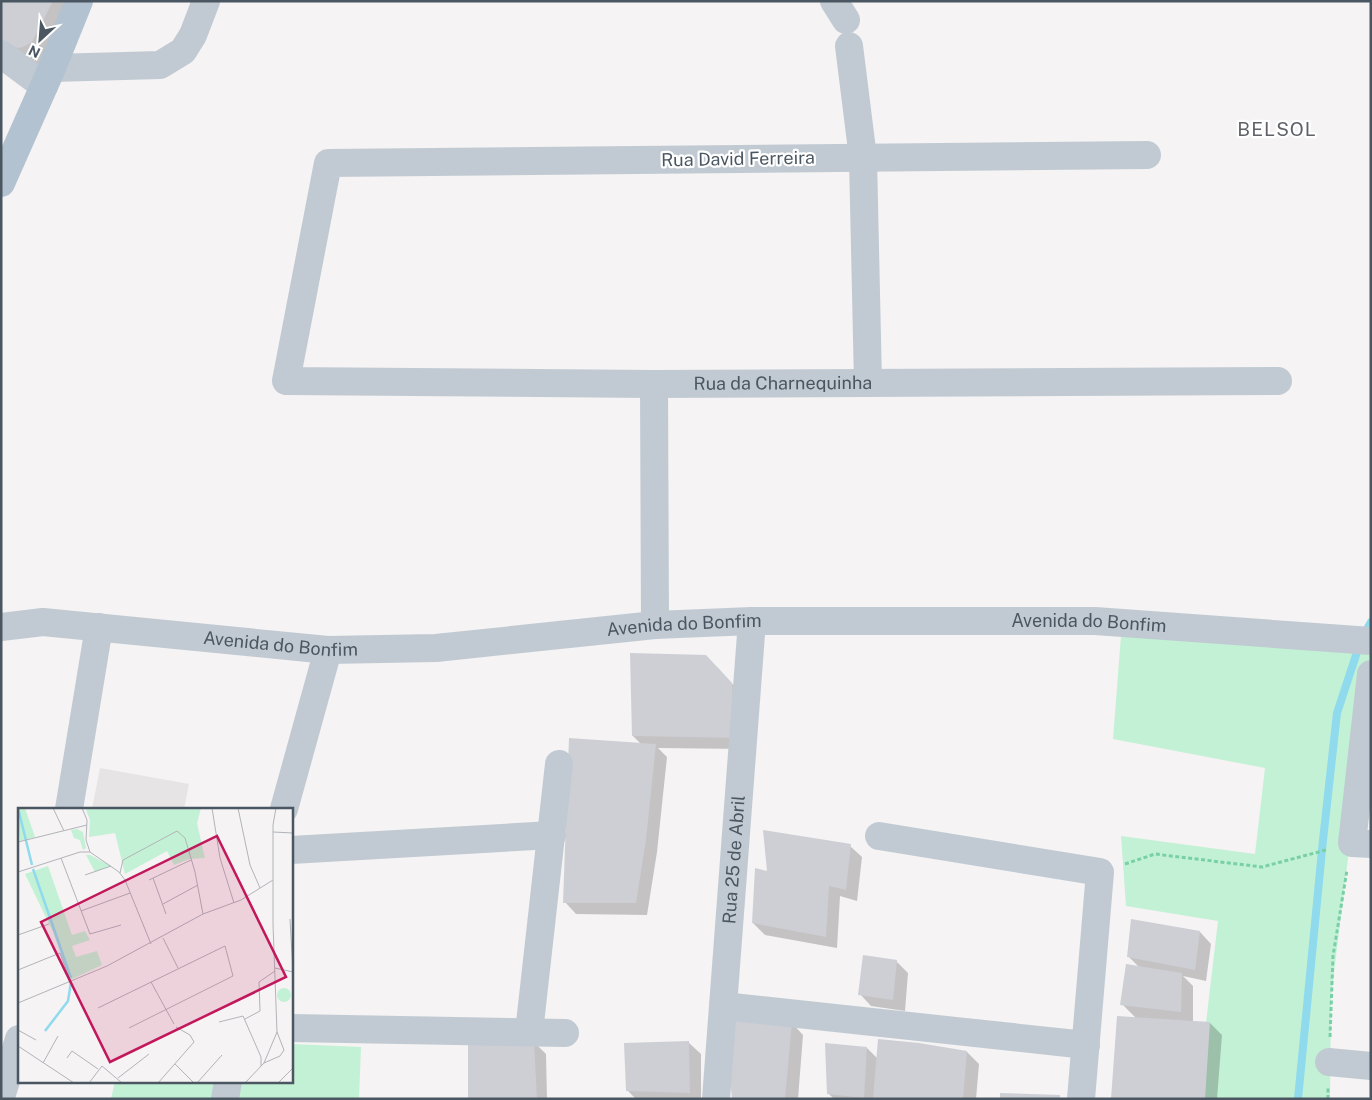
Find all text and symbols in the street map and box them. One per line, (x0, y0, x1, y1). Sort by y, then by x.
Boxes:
north arrow (15, 15, 65, 65)
text: N (26, 42, 43, 61)
district label: BELSOL (1237, 118, 1317, 140)
street label: Rua David Ferreira (661, 147, 815, 170)
street label: Rua da Charnequinha (694, 372, 872, 394)
street label: Avenida do Bonfim (606, 610, 762, 640)
street label: Avenida do Bonfim (1011, 610, 1167, 636)
street label: Avenida do Bonfim (202, 627, 358, 660)
street label: Rua 25 de Abril (718, 794, 749, 925)
inset map (18, 808, 292, 1082)

